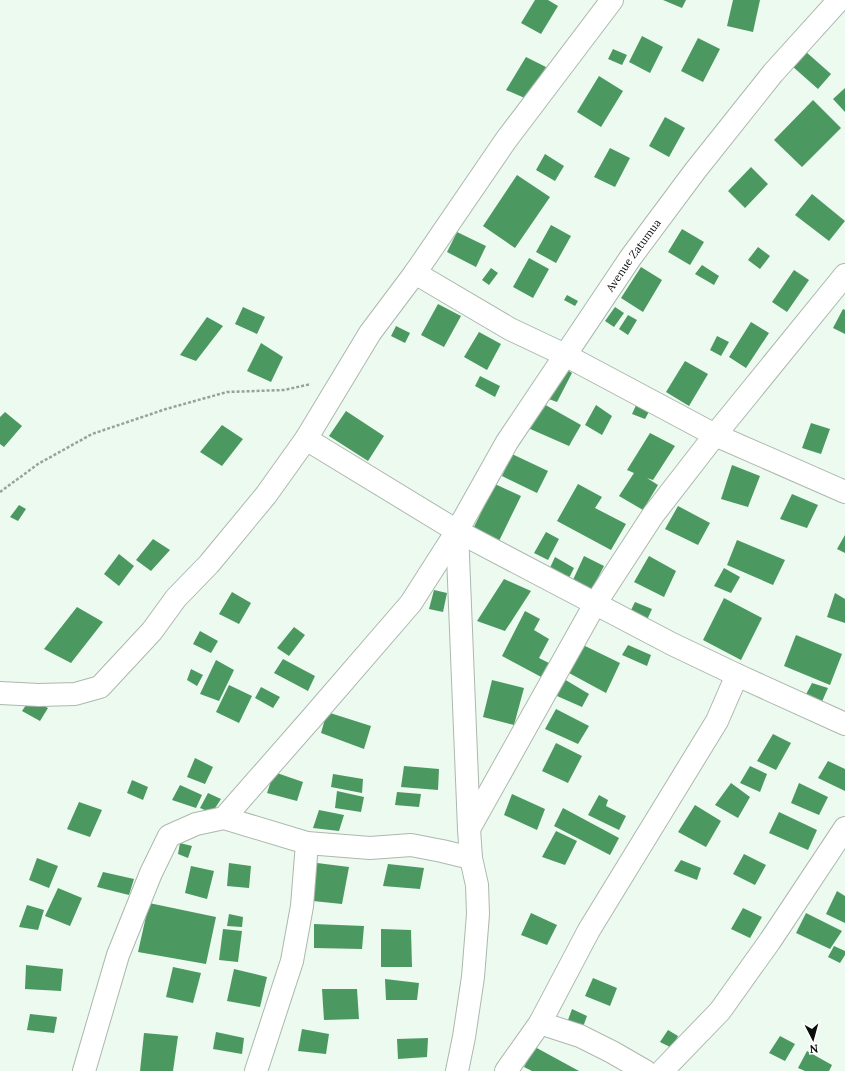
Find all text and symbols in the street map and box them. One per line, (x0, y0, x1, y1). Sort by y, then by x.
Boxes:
street label: Avenue Zatumua (602, 216, 664, 295)
north arrow (793, 1019, 833, 1059)
text: N (809, 1042, 819, 1056)

